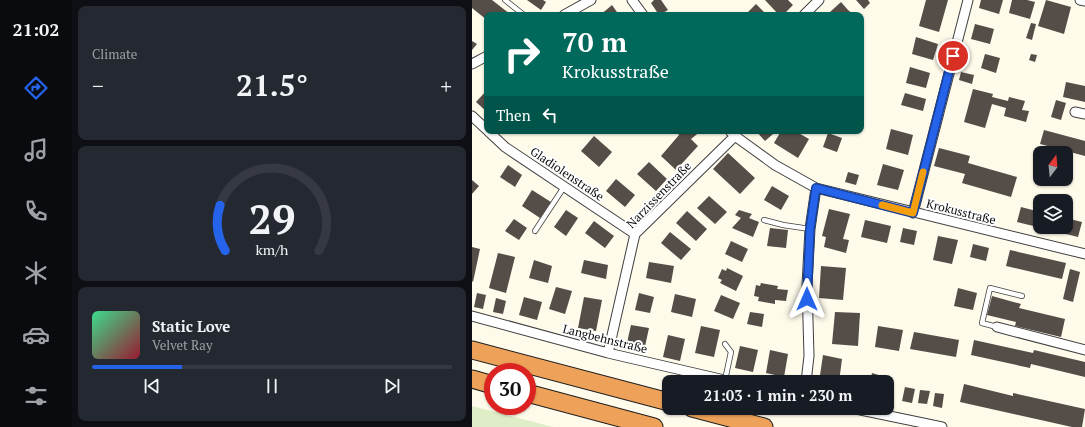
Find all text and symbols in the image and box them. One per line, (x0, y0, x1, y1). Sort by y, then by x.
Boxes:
text: 21:02 (13, 17, 59, 41)
text: 70 m (562, 23, 627, 60)
icon: right (496, 28, 548, 80)
pin (936, 39, 970, 73)
text: Climate (92, 45, 137, 63)
icon: arrive (942, 45, 964, 67)
text: Krokusstraße (562, 59, 669, 83)
text: 21.5° (236, 65, 308, 105)
text: − (92, 71, 104, 100)
text: + (440, 71, 452, 100)
icon: directions (22, 74, 50, 102)
icon: left (539, 104, 561, 126)
text: Then (496, 105, 531, 125)
icon: music (22, 136, 50, 164)
street label: Gladiolenstraße (528, 143, 607, 204)
north arrow (1033, 146, 1073, 186)
map controls (1033, 146, 1073, 234)
street label: Narzissenstraße (623, 158, 694, 231)
text: 29 (248, 191, 296, 246)
button: layers (1033, 194, 1073, 234)
street label: Krokusstraße (925, 196, 998, 227)
icon: phone (22, 197, 50, 225)
text: km/h (256, 240, 289, 259)
icon: climate (22, 259, 50, 287)
position arrow (786, 278, 828, 320)
text: Static Love (152, 316, 230, 336)
icon: car (22, 321, 50, 349)
street label: Langbehnstraße (561, 321, 649, 356)
text: Velvet Ray (152, 336, 212, 354)
speed limit sign: 30 (484, 363, 536, 415)
icon: previous (141, 375, 163, 397)
icon: pause (261, 375, 283, 397)
icon: next (381, 375, 403, 397)
icon: filters (22, 382, 50, 410)
text: 21:03 · 1 min · 230 m (704, 385, 852, 405)

